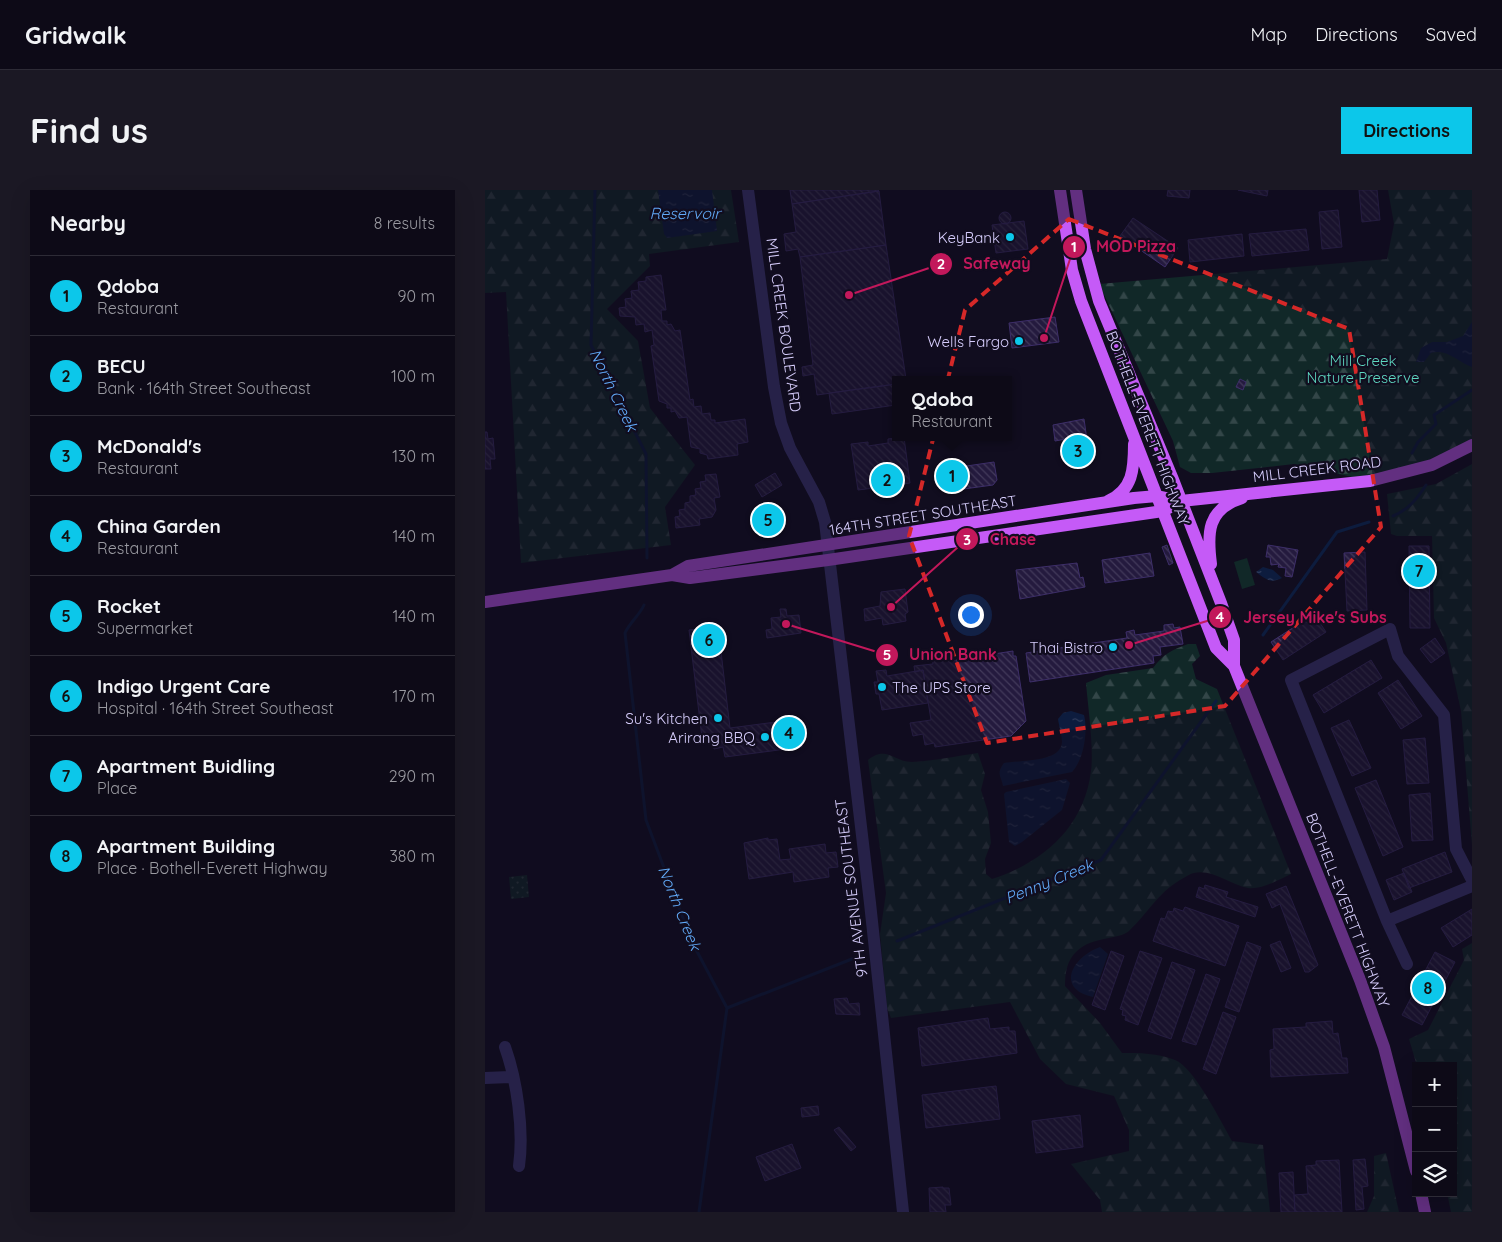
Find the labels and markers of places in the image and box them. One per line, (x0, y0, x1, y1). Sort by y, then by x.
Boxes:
place label: KeyBank (938, 228, 1000, 247)
marker: KeyBank (1004, 231, 1016, 243)
callout: MOD Pizza (1061, 231, 1186, 262)
callout: Safeway (929, 248, 1041, 279)
place label: Wells Fargo (927, 332, 1009, 351)
marker: Wells Fargo (1013, 335, 1025, 347)
pin: 3 (1062, 432, 1094, 470)
pin: 1 (936, 457, 968, 495)
pin: 2 (871, 461, 903, 499)
pin: 5 (752, 501, 784, 539)
callout: Chase (954, 524, 1046, 555)
pin: 7 (1403, 552, 1435, 590)
callout: Jersey Mike's Subs (1208, 602, 1396, 633)
pin: 6 (693, 621, 725, 659)
place label: Thai Bistro (1029, 638, 1103, 657)
callout: Union Bank (874, 639, 1007, 670)
marker: Thai Bistro (1107, 641, 1119, 653)
place label: The UPS Store (892, 678, 991, 697)
marker: The UPS Store (876, 681, 888, 693)
place label: Su's Kitchen (625, 709, 708, 728)
marker: Su's Kitchen (712, 712, 724, 724)
pin: 4 (773, 714, 805, 752)
place label: Arirang BBQ (668, 728, 755, 747)
marker: Arirang BBQ (759, 731, 771, 743)
pin: 8 (1412, 969, 1444, 1007)

